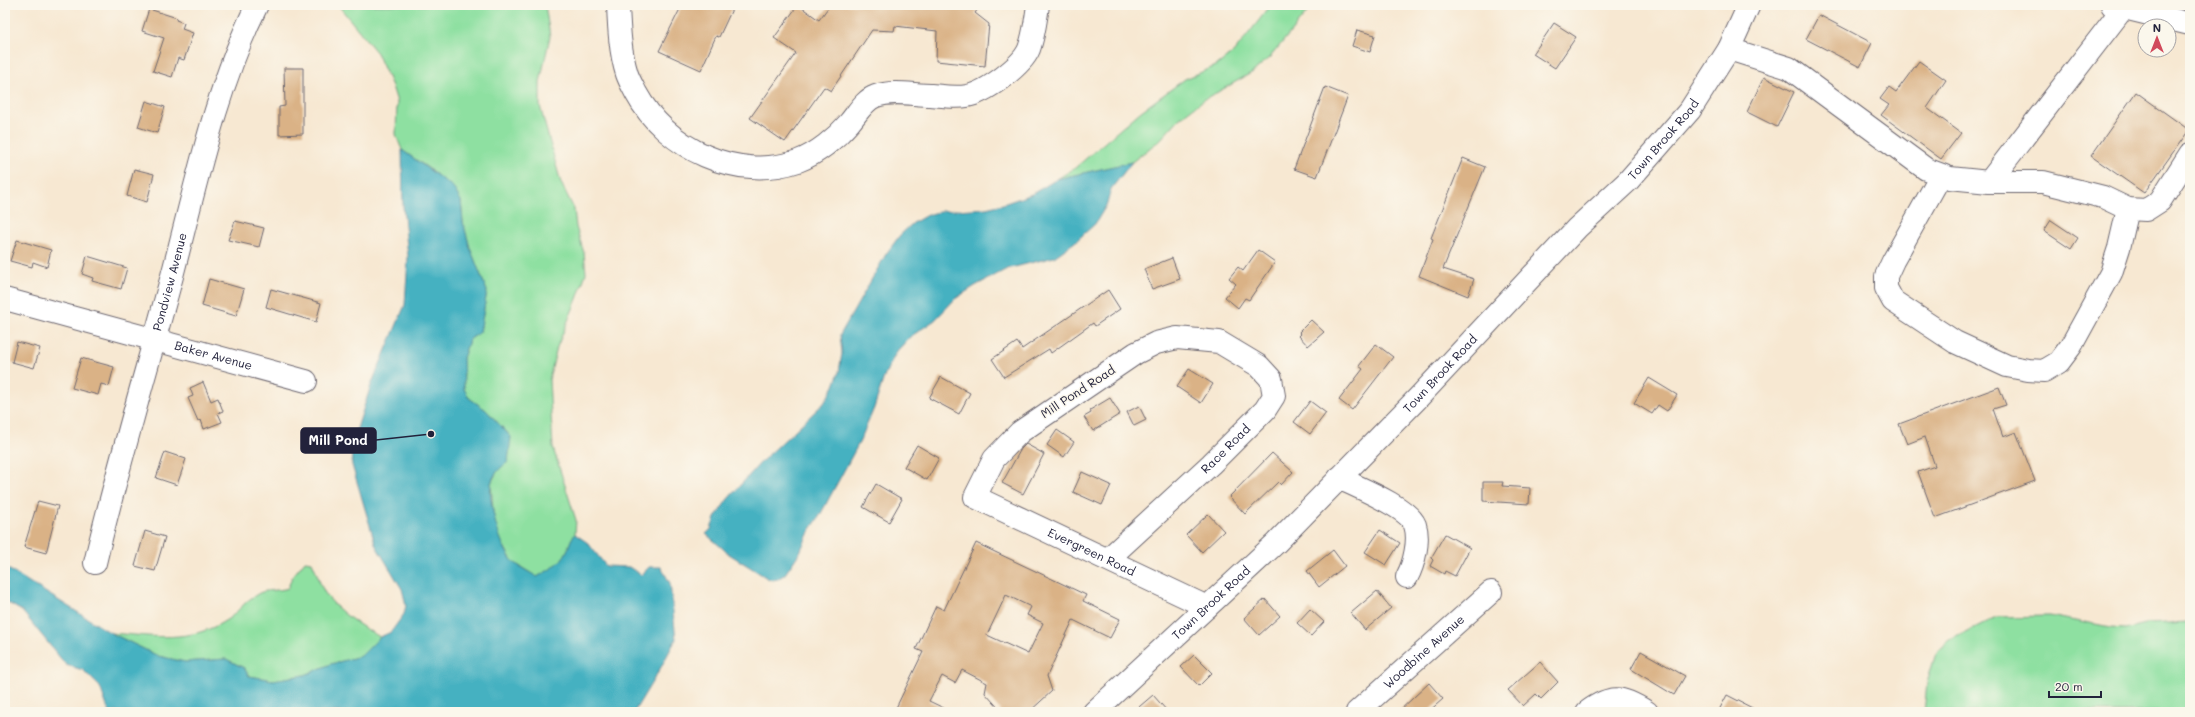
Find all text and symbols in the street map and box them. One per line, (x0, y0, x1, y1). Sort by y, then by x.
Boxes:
north arrow (2137, 18, 2177, 58)
text: N (2153, 20, 2161, 35)
street label: Town Brook Road (1624, 96, 1702, 183)
street label: Pondview Avenue (148, 231, 190, 333)
street label: Town Brook Road (1399, 331, 1480, 416)
street label: Baker Avenue (173, 337, 254, 373)
street label: Mill Pond Road (1037, 361, 1118, 421)
street label: Race Road (1197, 420, 1253, 477)
callout: Mill Pond (301, 428, 376, 453)
text: Mill Pond (308, 431, 368, 448)
street label: Evergreen Road (1045, 524, 1139, 579)
street label: Town Brook Road (1168, 562, 1253, 643)
street label: Woodbine Avenue (1380, 611, 1467, 692)
scale bar (2049, 673, 2101, 699)
text: 20 m (2055, 678, 2083, 694)

